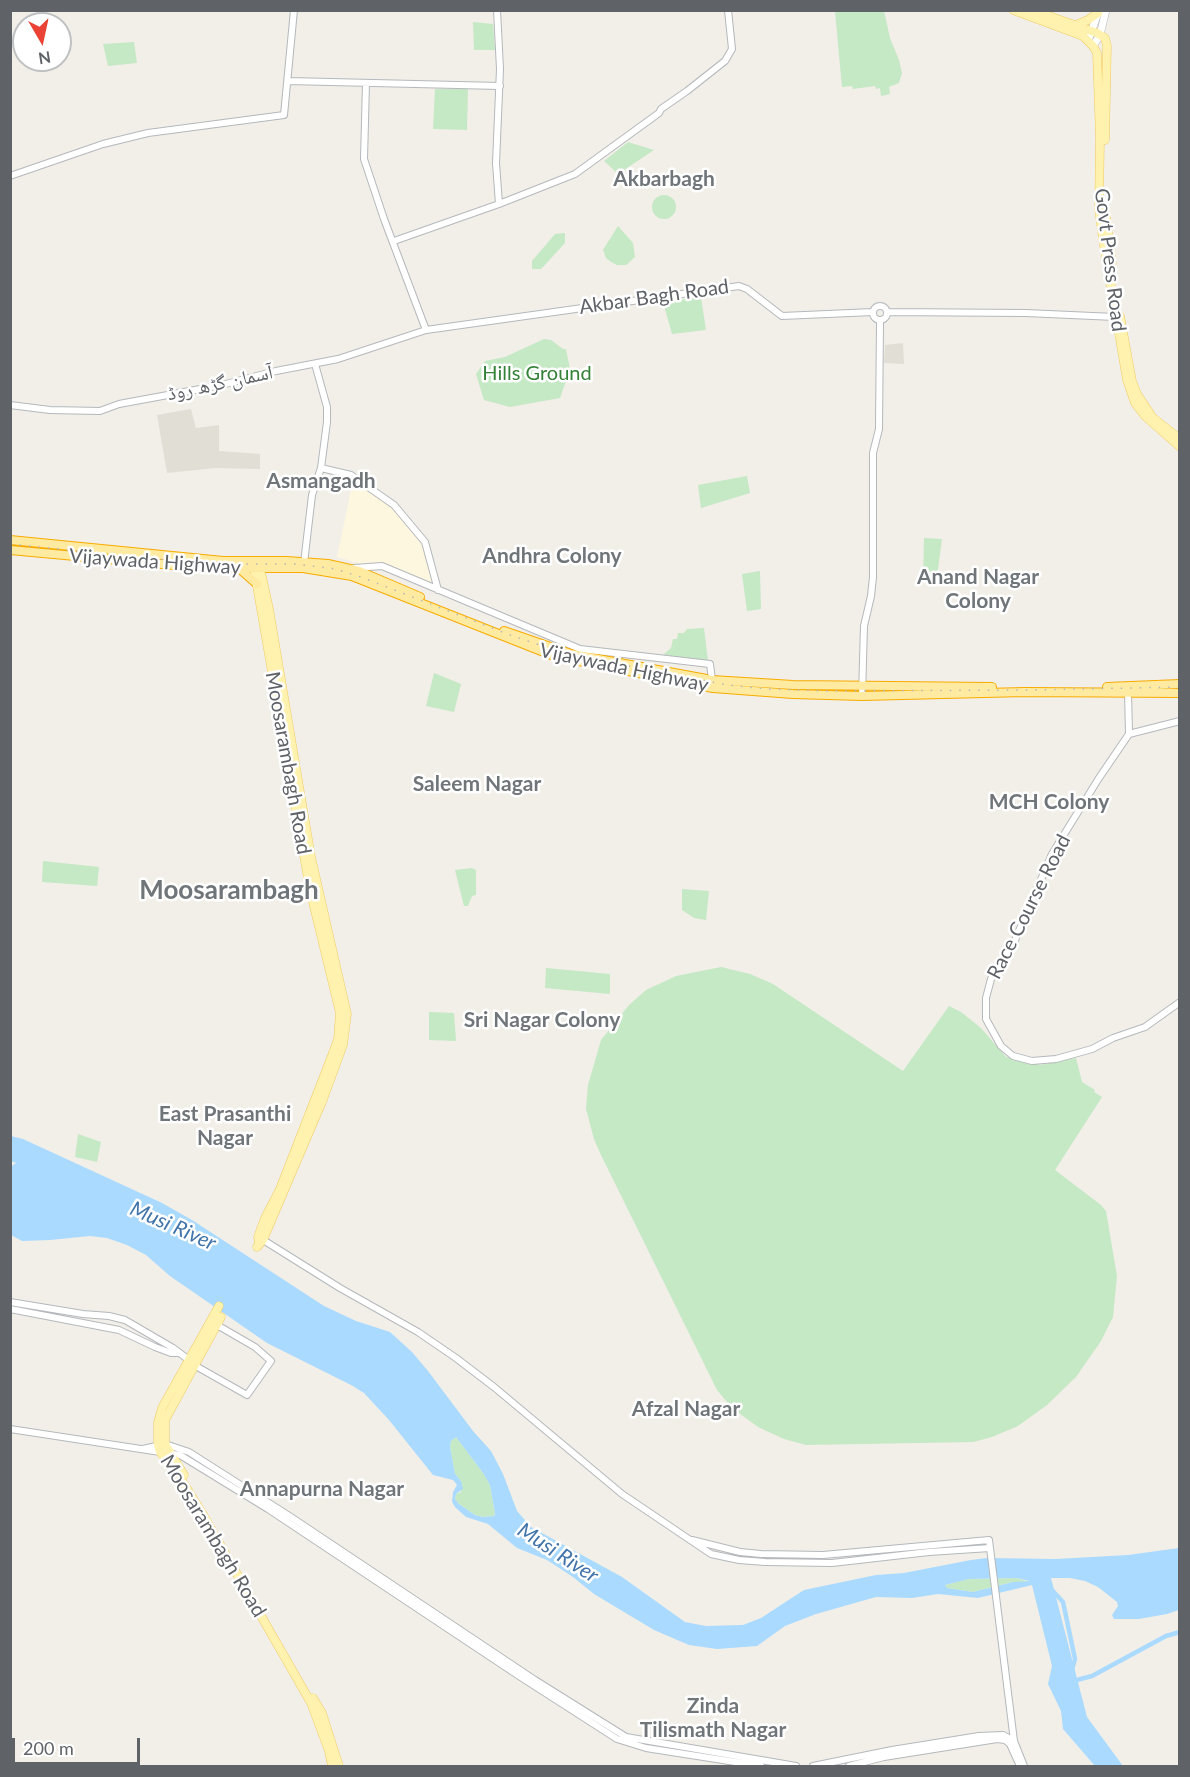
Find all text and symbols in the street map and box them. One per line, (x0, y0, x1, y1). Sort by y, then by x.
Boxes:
north arrow (12, 12, 72, 72)
text: N (37, 48, 52, 69)
district label: Akbarbagh (613, 166, 715, 192)
street label: Govt Press Road (1089, 187, 1131, 333)
street label: Akbar Bagh Road (578, 275, 730, 319)
street label: آسمان گڑھ روڈ (165, 360, 275, 406)
park label: Hills Ground (482, 362, 592, 386)
district label: Asmangadh (266, 468, 376, 494)
district label: Andhra Colony (482, 543, 622, 569)
street label: Vijaywada Highway (68, 544, 242, 580)
district label: Anand Nagar Colony (917, 564, 1039, 614)
street label: Vijaywada Highway (537, 638, 711, 698)
street label: Moosarambagh Road (260, 670, 316, 856)
district label: Saleem Nagar (413, 771, 541, 797)
district label: MCH Colony (989, 789, 1109, 815)
street label: Race Course Road (982, 831, 1076, 983)
district label: Moosarambagh (139, 875, 319, 907)
district label: Sri Nagar Colony (464, 1007, 620, 1033)
district label: East Prasanthi Nagar (159, 1101, 291, 1151)
water label: Musi River (126, 1196, 220, 1256)
district label: Afzal Nagar (632, 1396, 740, 1422)
street label: Moosarambagh Road (155, 1450, 271, 1622)
district label: Annapurna Nagar (240, 1476, 404, 1502)
water label: Musi River (513, 1518, 603, 1588)
district label: Zinda Tilismath Nagar (640, 1693, 786, 1743)
scale bar (15, 1726, 142, 1764)
text: 200 m (23, 1737, 74, 1759)

